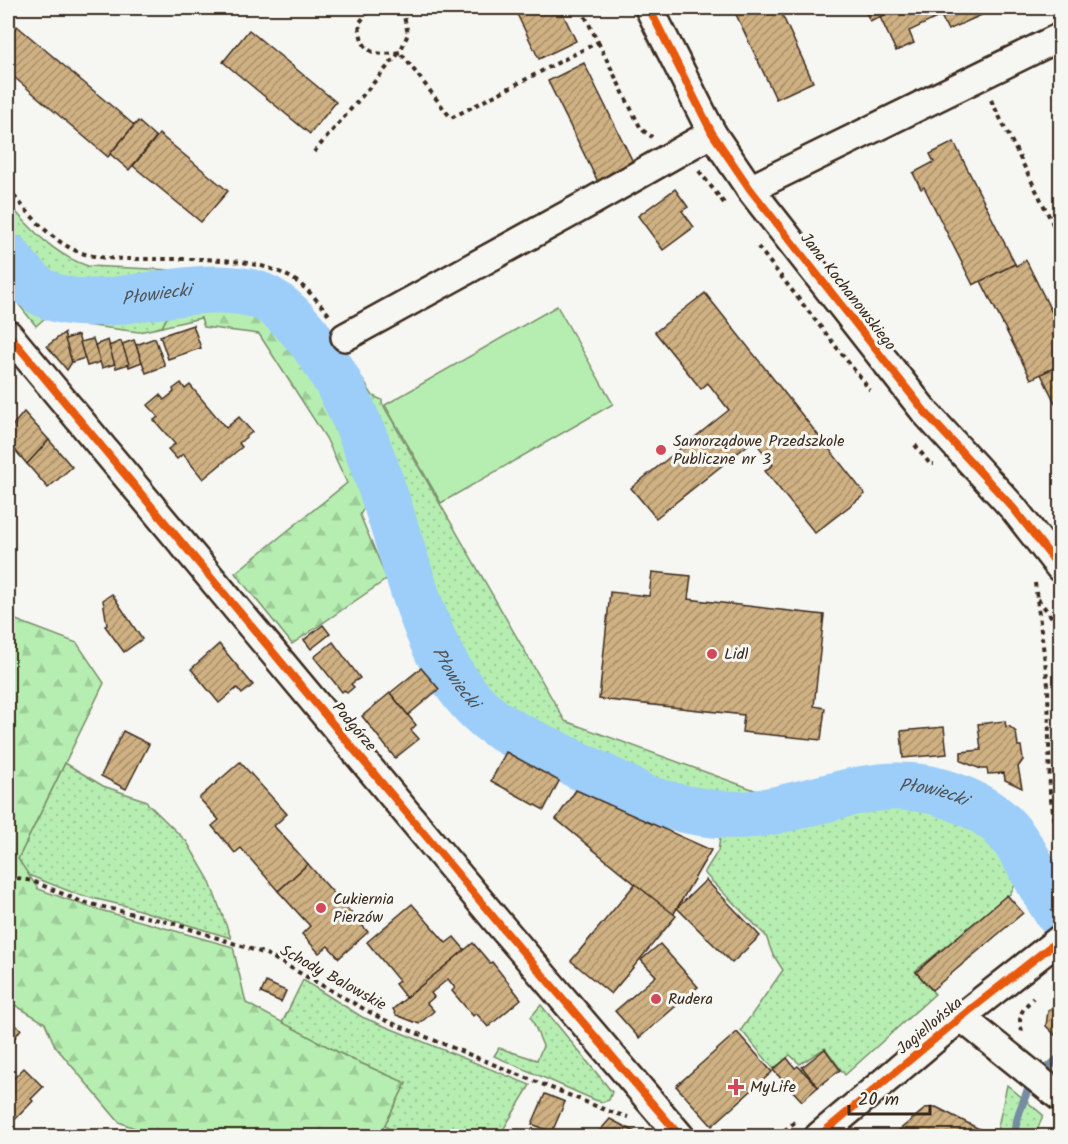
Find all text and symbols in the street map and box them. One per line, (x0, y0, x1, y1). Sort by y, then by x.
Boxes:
street label: Jana Kochanowskiego (794, 228, 902, 356)
water label: Płowiecki (120, 276, 196, 314)
place label: Samorządowe Przedszkole Publiczne nr 3 (673, 429, 844, 472)
marker: Samorządowe Przedszkole Publiczne nr 3 (654, 443, 668, 457)
water label: Płowiecki (424, 642, 489, 719)
place label: Lidl (724, 642, 749, 667)
marker: Lidl (705, 647, 719, 661)
street label: Podgórze (326, 697, 382, 757)
water label: Płowiecki (899, 772, 976, 816)
place label: Cukiernia Pierzów (333, 887, 394, 930)
marker: Cukiernia Pierzów (314, 901, 328, 915)
street label: Schody Balowskie (275, 938, 391, 1018)
place label: Rudera (668, 987, 713, 1012)
street label: Jagiellońska (892, 991, 968, 1061)
marker: Rudera (649, 992, 663, 1006)
place label: MyLife (750, 1075, 796, 1100)
marker: MyLife (727, 1078, 745, 1096)
scale bar (849, 1078, 930, 1116)
text: 20 m (858, 1086, 899, 1115)

